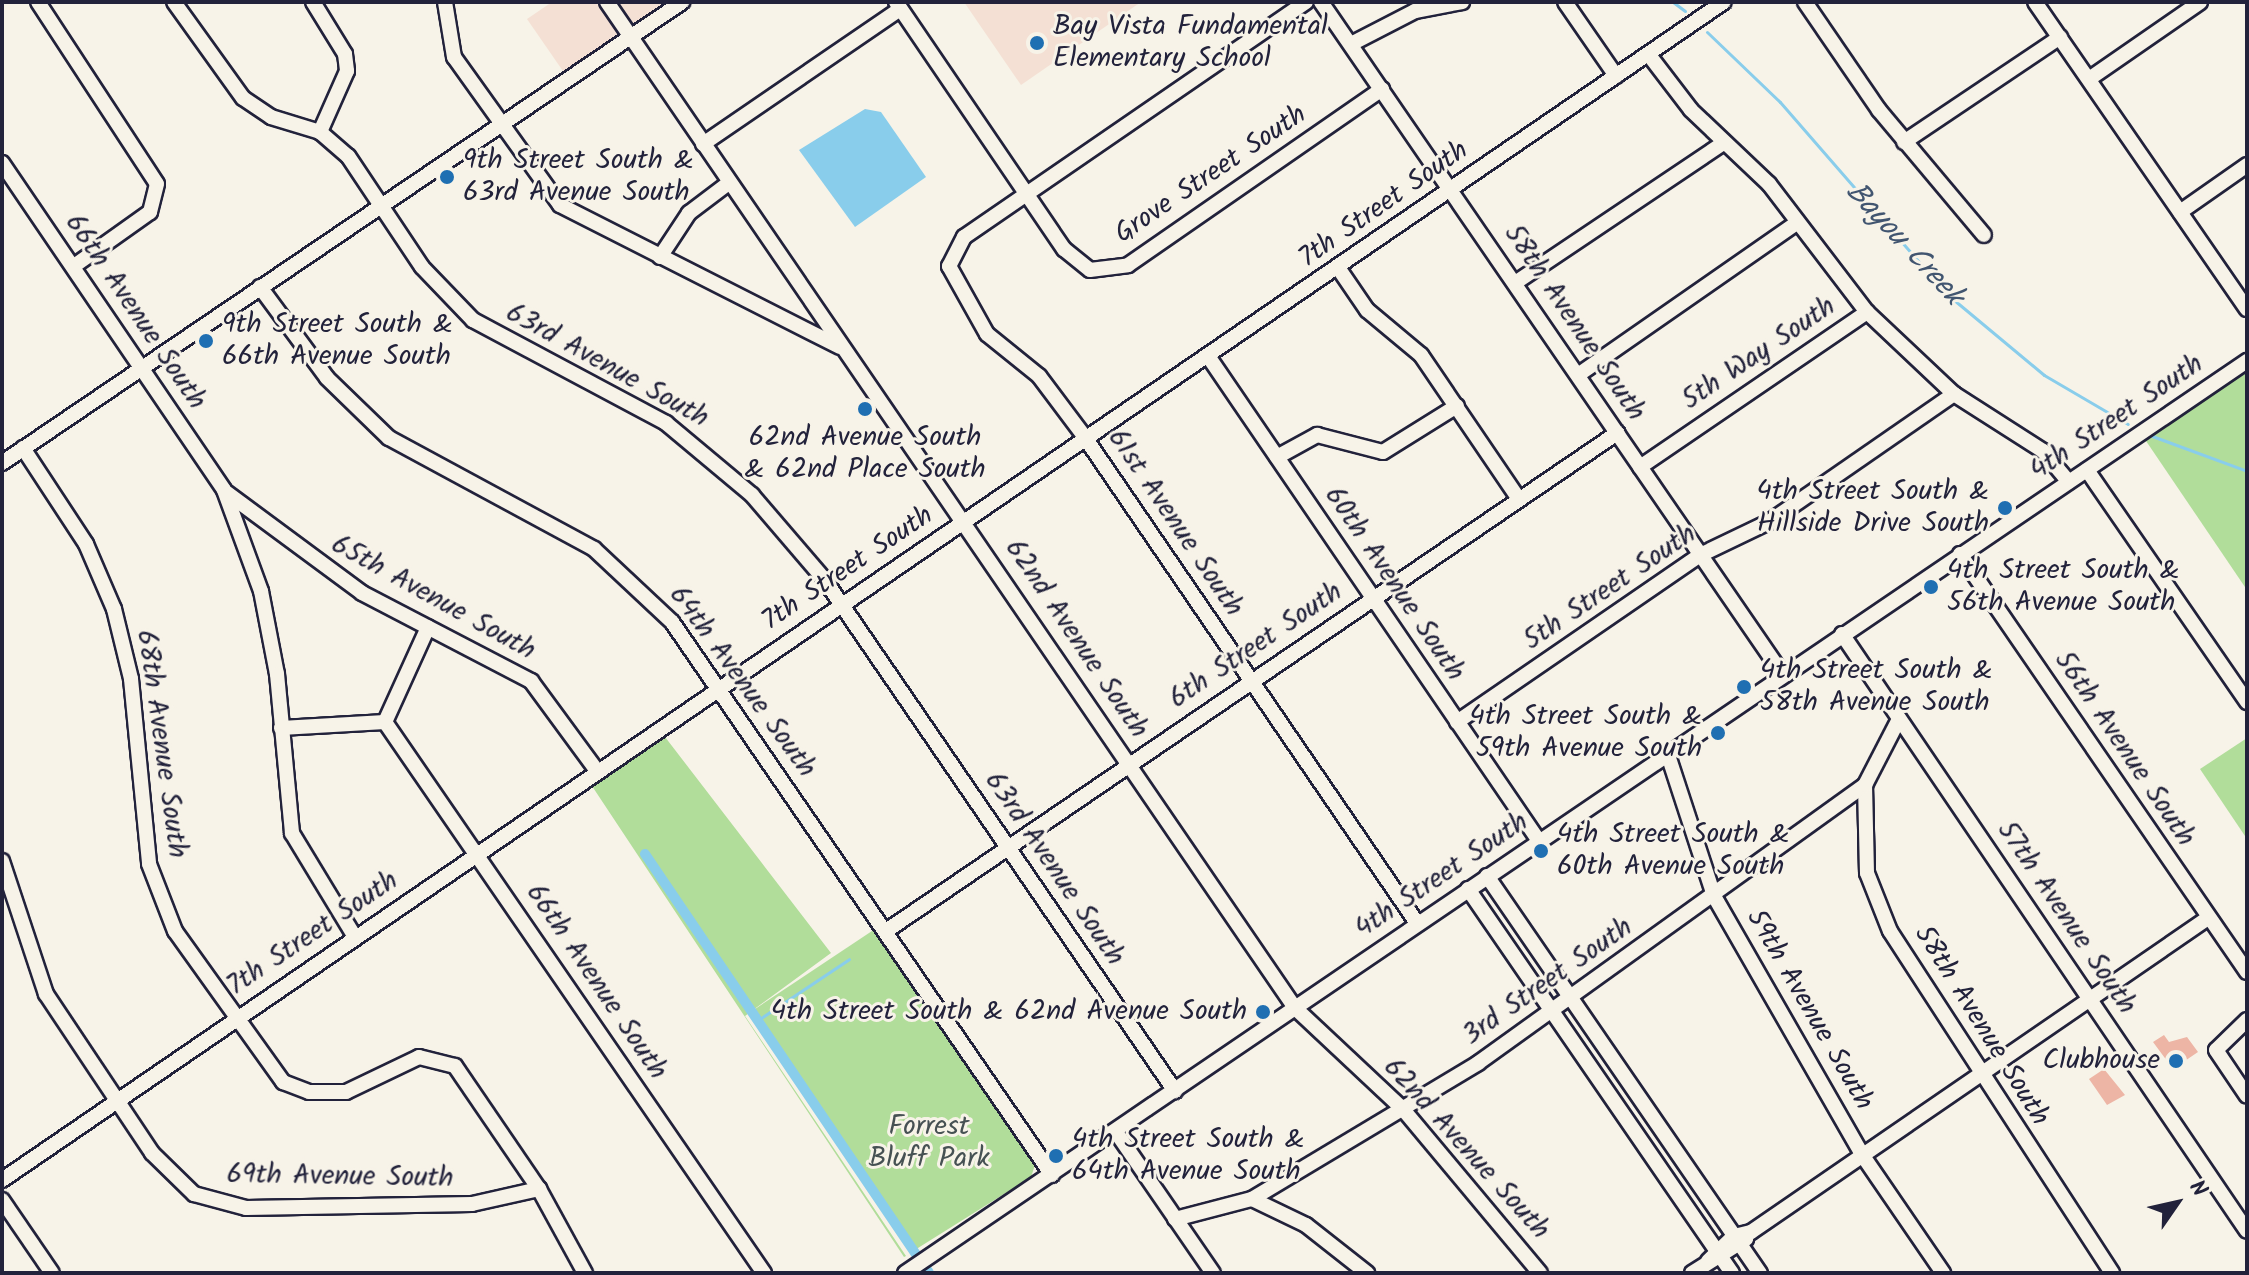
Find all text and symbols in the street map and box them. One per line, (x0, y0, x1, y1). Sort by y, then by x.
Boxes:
place label: Bay Vista Fundamental Elementary School (1053, 10, 1328, 76)
marker: Bay Vista Fundamental Elementary School (1028, 34, 1046, 52)
street label: Grove Street South (1109, 98, 1313, 252)
street label: 7th Street South (1293, 134, 1475, 276)
place label: 9th Street South & 63rd Avenue South (463, 144, 694, 210)
marker: 9th Street South & 63rd Avenue South (438, 168, 456, 186)
water label: Bayou Creek (1838, 175, 1970, 313)
street label: 66th Avenue South (57, 208, 213, 416)
street label: 58th Avenue South (1496, 218, 1652, 428)
street label: 5th Way South (1676, 290, 1842, 418)
street label: 63rd Avenue South (500, 296, 714, 436)
place label: 9th Street South & 66th Avenue South (222, 308, 453, 374)
marker: 9th Street South & 66th Avenue South (197, 332, 215, 350)
street label: 4th Street South (2024, 348, 2210, 488)
marker: 62nd Avenue South & 62nd Place South (856, 400, 874, 418)
place label: 62nd Avenue South & 62nd Place South (744, 421, 986, 487)
street label: 61st Avenue South (1100, 423, 1250, 623)
place label: 4th Street South & Hillside Drive South (1756, 475, 1989, 541)
street label: 60th Avenue South (1317, 480, 1471, 688)
street label: 7th Street South (756, 499, 940, 639)
marker: 4th Street South & Hillside Drive South (1996, 499, 2014, 517)
street label: 5th Street South (1517, 518, 1703, 658)
street label: 65th Avenue South (325, 528, 541, 668)
street label: 62nd Avenue South (997, 533, 1155, 745)
place label: 4th Street South & 56th Avenue South (1947, 554, 2180, 620)
street label: 6th Street South (1163, 576, 1349, 716)
marker: 4th Street South & 56th Avenue South (1922, 578, 1940, 596)
street label: 64th Avenue South (661, 580, 823, 784)
street label: 68th Avenue South (128, 628, 194, 860)
street label: 56th Avenue South (2046, 645, 2202, 853)
place label: 4th Street South & 58th Avenue South (1760, 654, 1993, 720)
marker: 4th Street South & 58th Avenue South (1735, 678, 1753, 696)
place label: 4th Street South & 59th Avenue South (1469, 700, 1702, 766)
marker: 4th Street South & 59th Avenue South (1709, 724, 1727, 742)
street label: 63rd Avenue South (977, 766, 1131, 972)
street label: 4th Street South (1349, 806, 1535, 946)
street label: 57th Avenue South (1989, 815, 2143, 1021)
place label: 4th Street South & 60th Avenue South (1557, 818, 1790, 884)
marker: 4th Street South & 60th Avenue South (1532, 842, 1550, 860)
street label: 7th Street South (221, 864, 405, 1004)
street label: 66th Avenue South (518, 878, 674, 1086)
street label: 59th Avenue South (1738, 904, 1880, 1116)
street label: 3rd Street South (1457, 911, 1639, 1053)
street label: 58th Avenue South (1906, 920, 2056, 1132)
place label: 4th Street South & 62nd Avenue South (771, 995, 1247, 1029)
marker: 4th Street South & 62nd Avenue South (1254, 1003, 1272, 1021)
place label: Clubhouse (2043, 1044, 2160, 1078)
street label: 62nd Avenue South (1376, 1051, 1556, 1247)
marker: Clubhouse (2167, 1052, 2185, 1070)
park label: Forrest Bluff Park (868, 1110, 990, 1176)
place label: 4th Street South & 64th Avenue South (1072, 1123, 1305, 1189)
marker: 4th Street South & 64th Avenue South (1047, 1147, 1065, 1165)
street label: 69th Avenue South (226, 1158, 454, 1196)
north arrow (2137, 1163, 2217, 1243)
text: N (2179, 1174, 2216, 1205)

